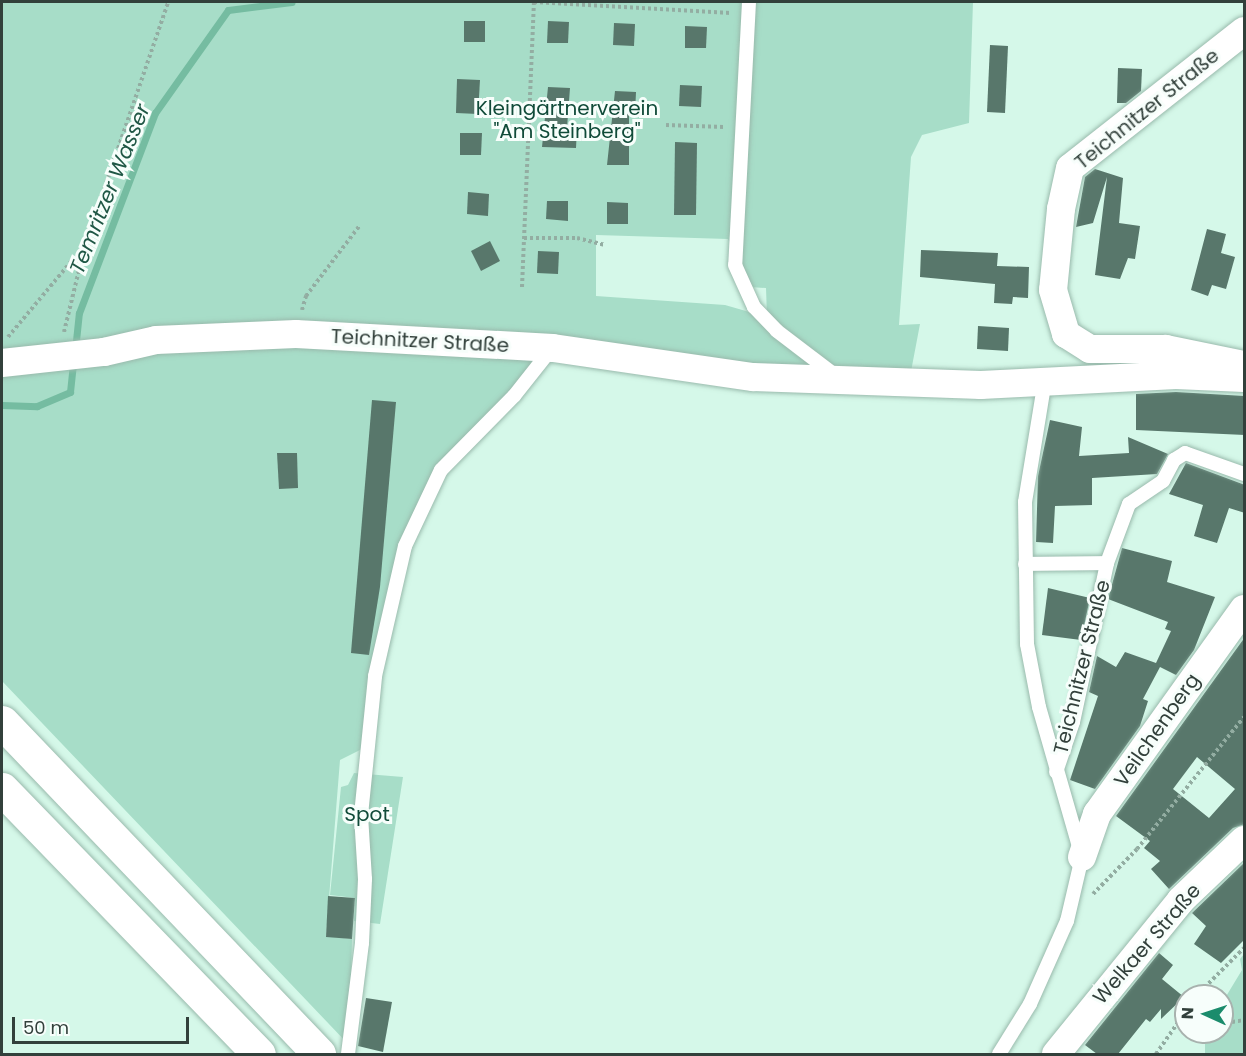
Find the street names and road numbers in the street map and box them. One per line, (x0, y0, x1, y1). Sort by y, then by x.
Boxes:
street label: Teichnitzer Straße (1070, 44, 1224, 174)
street label: Teichnitzer Straße (330, 324, 510, 358)
street label: Teichnitzer Straße (1049, 578, 1115, 756)
street label: Veilchenberg (1109, 669, 1205, 791)
street label: Welkaer Straße (1088, 879, 1206, 1009)

